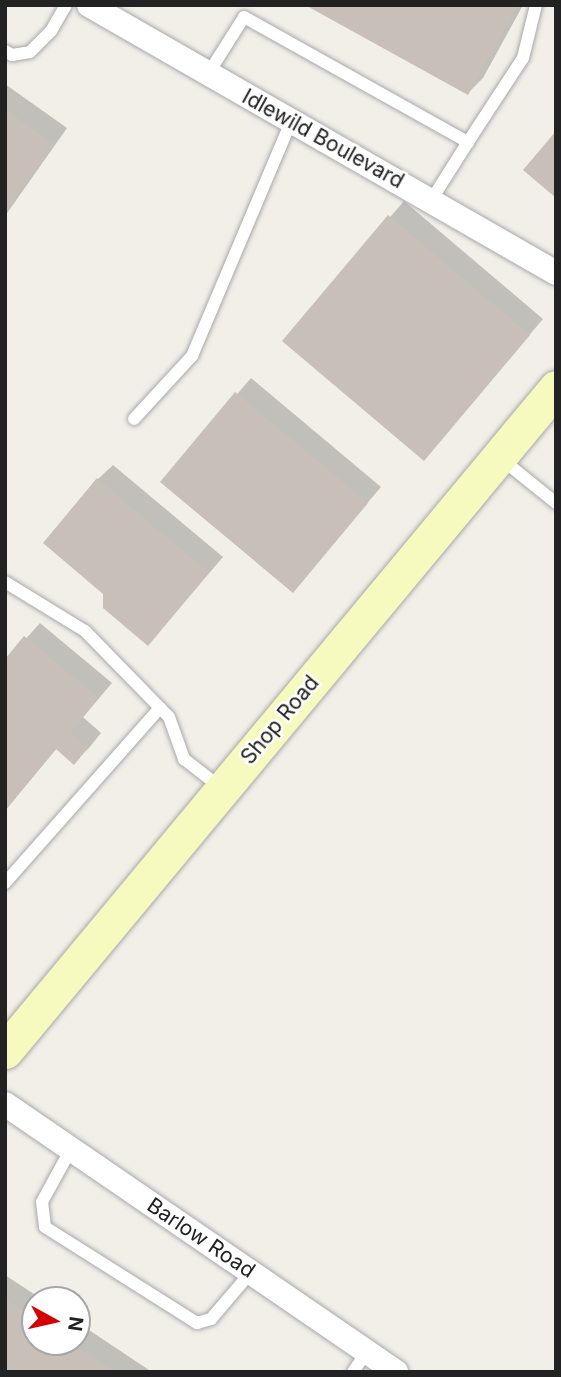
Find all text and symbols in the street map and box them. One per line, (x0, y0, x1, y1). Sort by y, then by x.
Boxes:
street label: Idlewild Boulevard (238, 84, 408, 194)
street label: Shop Road (236, 671, 324, 769)
street label: Barlow Road (142, 1193, 260, 1283)
north arrow (21, 1286, 91, 1356)
text: N (63, 1315, 88, 1332)

